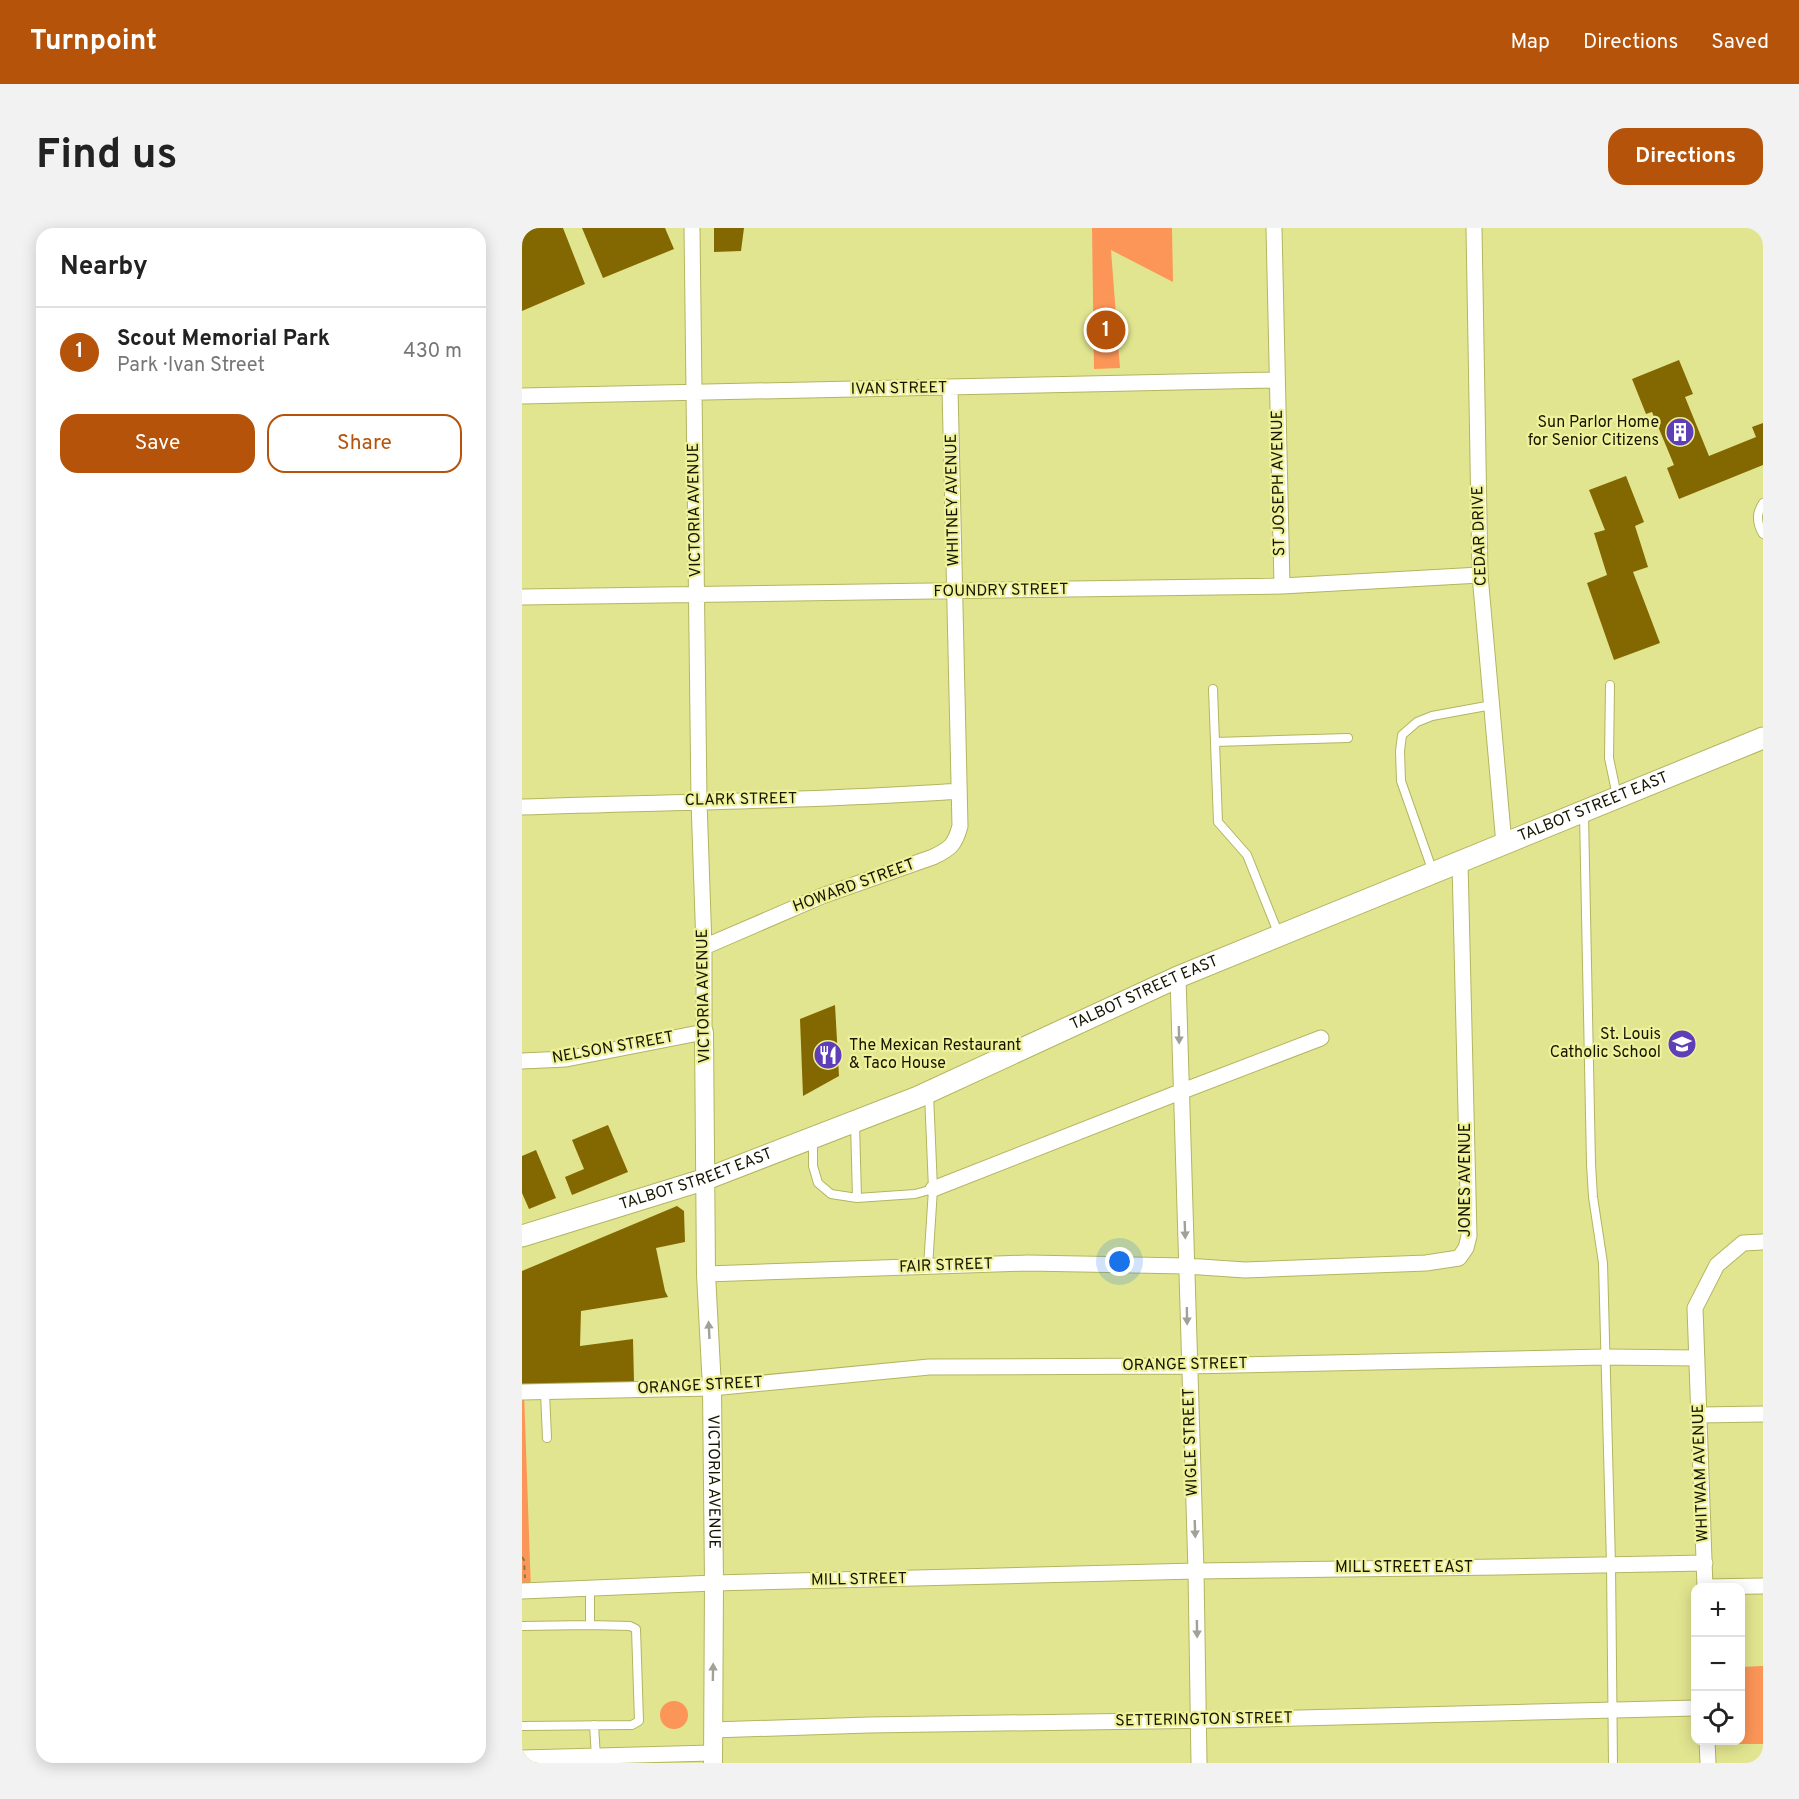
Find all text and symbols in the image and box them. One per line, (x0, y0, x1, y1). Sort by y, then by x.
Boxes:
text: Turnpoint (30, 24, 157, 60)
text: Map (1510, 29, 1550, 56)
text: Directions (1583, 29, 1678, 56)
text: Saved (1711, 29, 1769, 56)
button: Directions (1608, 128, 1763, 185)
text: Find us (36, 130, 177, 183)
text: Nearby (60, 251, 148, 284)
pin: 1 (1086, 308, 1126, 352)
text: Scout Memorial Park (117, 326, 330, 353)
text: 1 (76, 339, 84, 365)
text: 430 m (403, 339, 462, 365)
text: Park · Ivan Street (117, 353, 265, 379)
street label: IVAN STREET (850, 378, 948, 400)
street label: ST JOSEPH AVENUE (1268, 410, 1290, 556)
place label: Sun Parlor Home for Senior Citizens (1528, 413, 1659, 451)
button: Save (60, 414, 255, 473)
button: Share (267, 414, 462, 473)
building icon: Sun Parlor Home for Senior Citizens (1664, 416, 1696, 448)
street label: WHITNEY AVENUE (942, 434, 964, 566)
street label: VICTORIA AVENUE (684, 443, 706, 577)
street label: CEDAR DRIVE (1468, 485, 1492, 587)
street label: FOUNDRY STREET (933, 580, 1069, 602)
street label: TALBOT STREET EAST (1515, 768, 1671, 847)
street label: CLARK STREET (685, 789, 797, 811)
street label: HOWARD STREET (790, 855, 918, 917)
street label: VICTORIA AVENUE (693, 929, 715, 1063)
street label: TALBOT STREET EAST (1067, 952, 1222, 1035)
place label: St. Louis Catholic School (1550, 1025, 1661, 1063)
one-way arrow (1174, 1026, 1184, 1045)
street label: NELSON STREET (551, 1027, 675, 1069)
school or university icon: St. Louis Catholic School (1666, 1028, 1698, 1060)
place label: The Mexican Restaurant & Taco House (849, 1036, 1021, 1074)
restaurant icon: The Mexican Restaurant & Taco House (812, 1039, 844, 1071)
street label: JONES AVENUE (1456, 1123, 1476, 1237)
street label: TALBOT STREET EAST (617, 1144, 775, 1215)
one-way arrow (1180, 1221, 1190, 1240)
your location (1105, 1247, 1134, 1276)
street label: FAIR STREET (899, 1254, 993, 1278)
one-way arrow (1183, 1306, 1192, 1325)
one-way arrow (704, 1321, 714, 1340)
street label: ORANGE STREET (1122, 1354, 1248, 1376)
street label: ORANGE STREET (637, 1373, 763, 1399)
street label: WIGLE STREET (1179, 1387, 1203, 1497)
street label: WHITWAM AVENUE (1689, 1404, 1713, 1542)
street label: VICTORIA AVENUE (702, 1414, 724, 1549)
one-way arrow (1190, 1520, 1199, 1539)
street label: MILL STREET EAST (1335, 1558, 1473, 1578)
street label: MILL STREET (811, 1569, 907, 1591)
map controls (1691, 1583, 1745, 1745)
button: + (1691, 1583, 1745, 1637)
one-way arrow (1192, 1620, 1202, 1639)
button: − (1691, 1637, 1745, 1691)
one-way arrow (708, 1662, 718, 1681)
button: locate (1691, 1691, 1745, 1745)
street label: SETTERINGTON STREET (1115, 1708, 1293, 1732)

